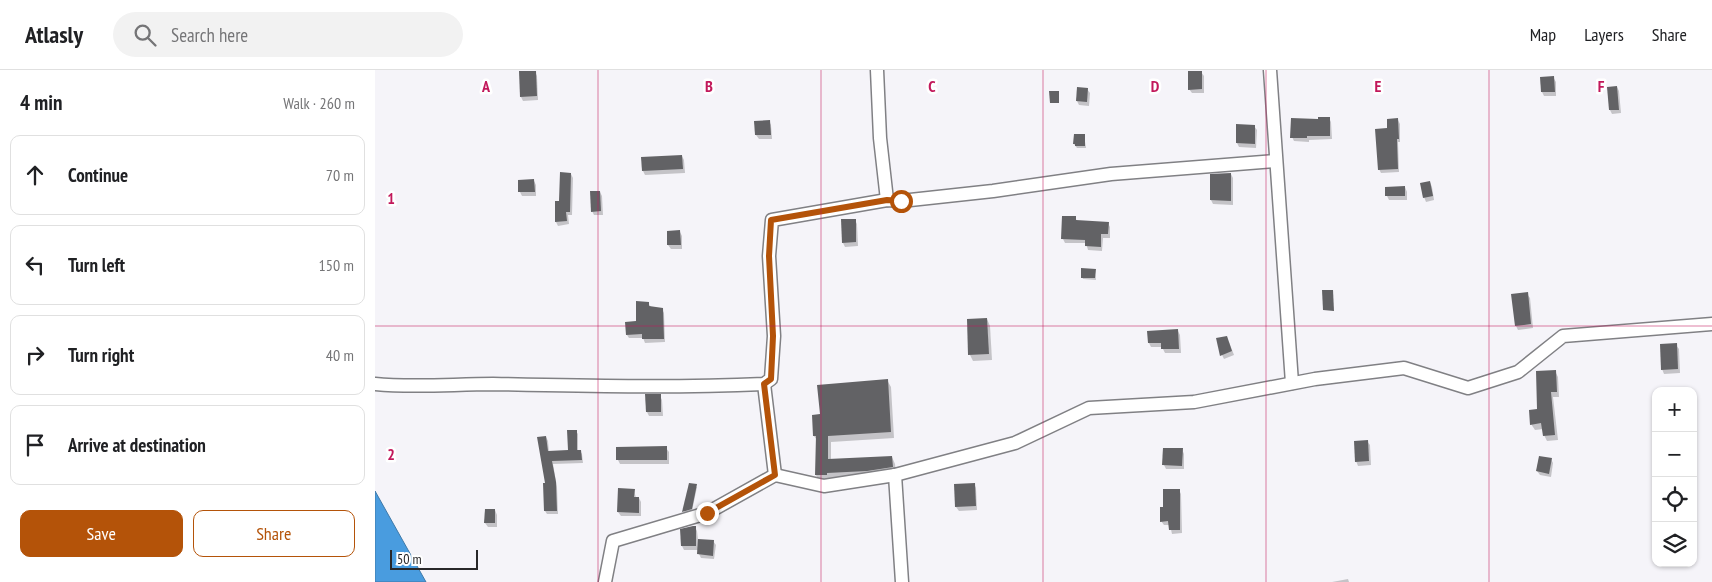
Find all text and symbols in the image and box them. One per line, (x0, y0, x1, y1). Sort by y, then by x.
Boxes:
search box (113, 12, 463, 57)
text: Atlasly (25, 19, 83, 50)
icon: search (131, 21, 159, 49)
text: Search here (171, 23, 248, 47)
text: Map (1530, 23, 1556, 46)
text: Layers (1584, 23, 1624, 46)
text: Share (1652, 23, 1687, 46)
text: A (481, 76, 491, 96)
text: B (705, 76, 713, 96)
text: C (928, 76, 936, 96)
text: D (1151, 76, 1160, 96)
text: E (1375, 76, 1382, 96)
text: F (1598, 76, 1605, 96)
text: 4 min (20, 89, 62, 116)
text: Walk · 260 m (283, 93, 355, 113)
icon: ahead (21, 161, 49, 189)
text: Continue (68, 163, 128, 187)
text: 70 m (326, 165, 354, 185)
text: 1 (387, 188, 395, 208)
route start (890, 190, 913, 213)
icon: left (21, 251, 49, 279)
text: Turn left (68, 253, 125, 277)
text: 150 m (319, 255, 354, 275)
icon: right (21, 341, 49, 369)
text: Turn right (68, 343, 134, 367)
text: 40 m (326, 345, 354, 365)
map controls (1652, 387, 1697, 567)
button: + (1652, 387, 1697, 432)
icon: arrive (21, 431, 49, 459)
button: − (1652, 432, 1697, 477)
text: Arrive at destination (68, 433, 206, 457)
text: 2 (387, 444, 395, 464)
button: locate (1652, 477, 1697, 522)
route end (696, 502, 719, 525)
button: Save (20, 510, 183, 557)
button: Share (193, 510, 355, 557)
button: layers (1652, 522, 1697, 567)
scale bar (390, 547, 477, 570)
text: 50 m (397, 550, 422, 568)

